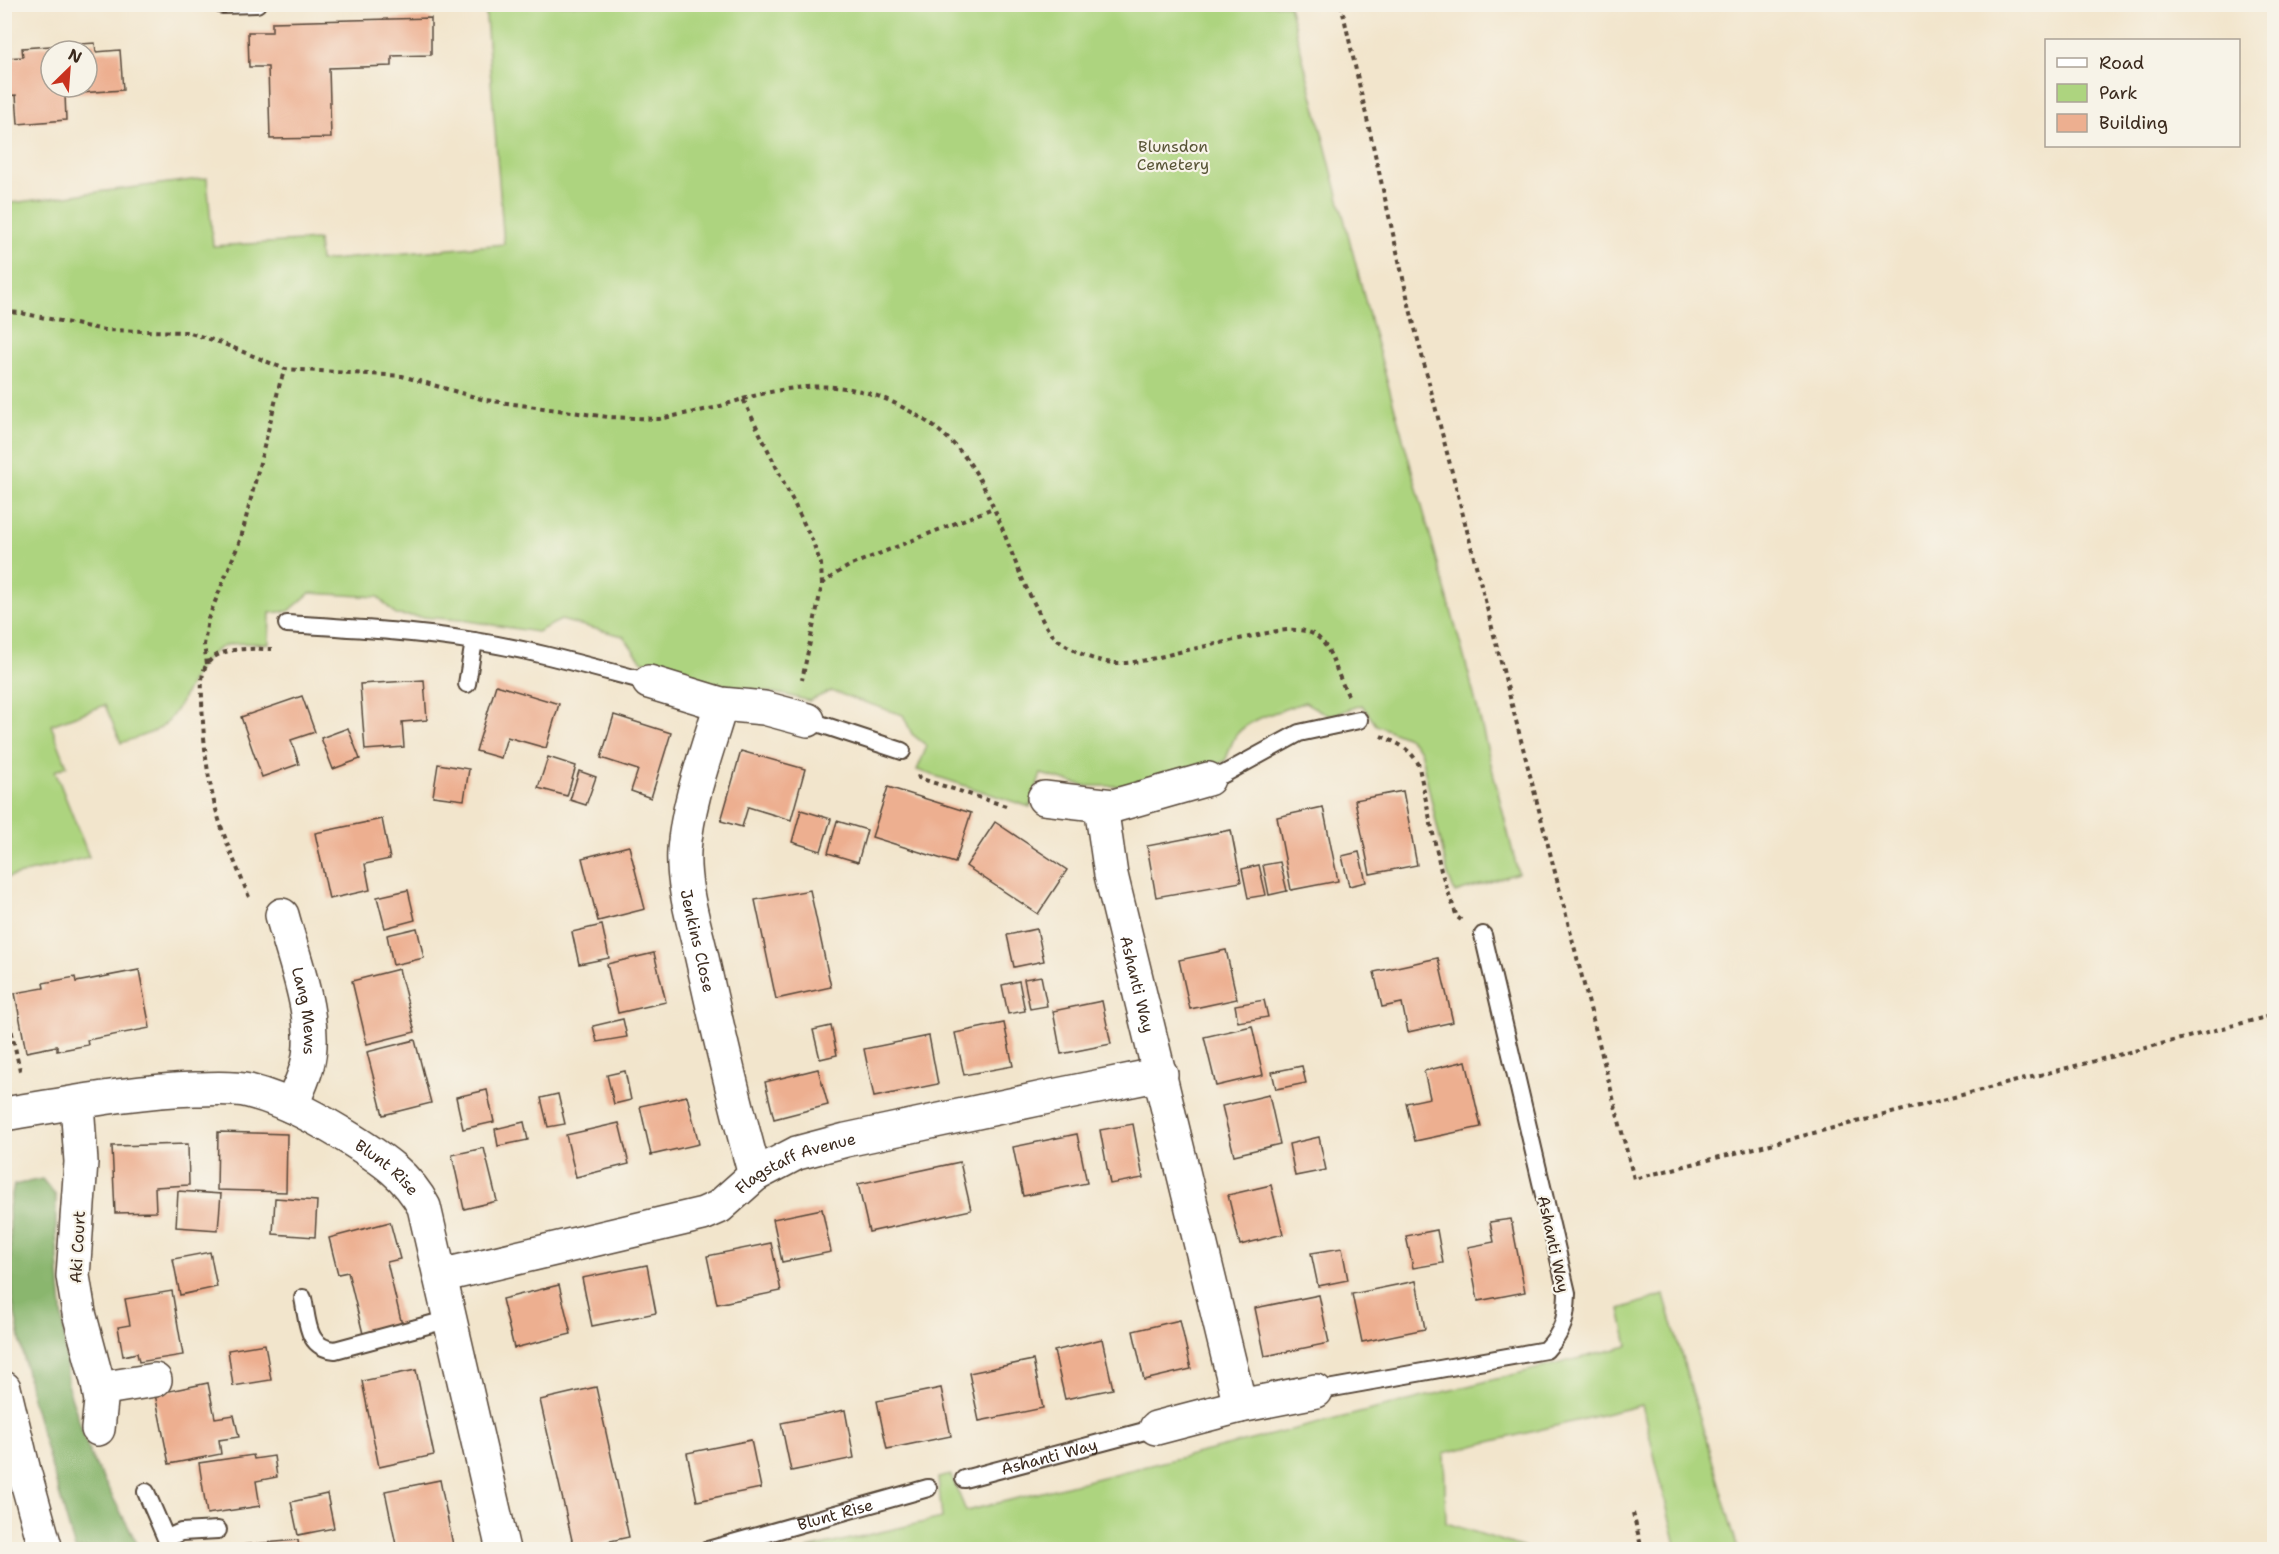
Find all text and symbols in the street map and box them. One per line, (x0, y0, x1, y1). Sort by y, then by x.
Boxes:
north arrow (39, 39, 99, 99)
legend (2045, 39, 2240, 147)
text: N (65, 44, 85, 68)
text: Road (2099, 51, 2144, 75)
text: Park (2099, 81, 2138, 105)
text: Building (2099, 111, 2168, 135)
park label: Blunsdon Cemetery (1137, 136, 1209, 175)
street label: Jenkins Close (676, 888, 719, 994)
street label: Ashanti Way (1115, 934, 1159, 1035)
street label: Lang Mews (287, 964, 320, 1056)
street label: Flagstaff Avenue (731, 1128, 858, 1199)
street label: Blunt Rise (351, 1135, 424, 1200)
street label: Ashanti Way (1533, 1194, 1574, 1295)
street label: Aki Court (65, 1210, 90, 1284)
street label: Ashanti Way (999, 1434, 1100, 1480)
street label: Blunt Rise (795, 1494, 875, 1535)

